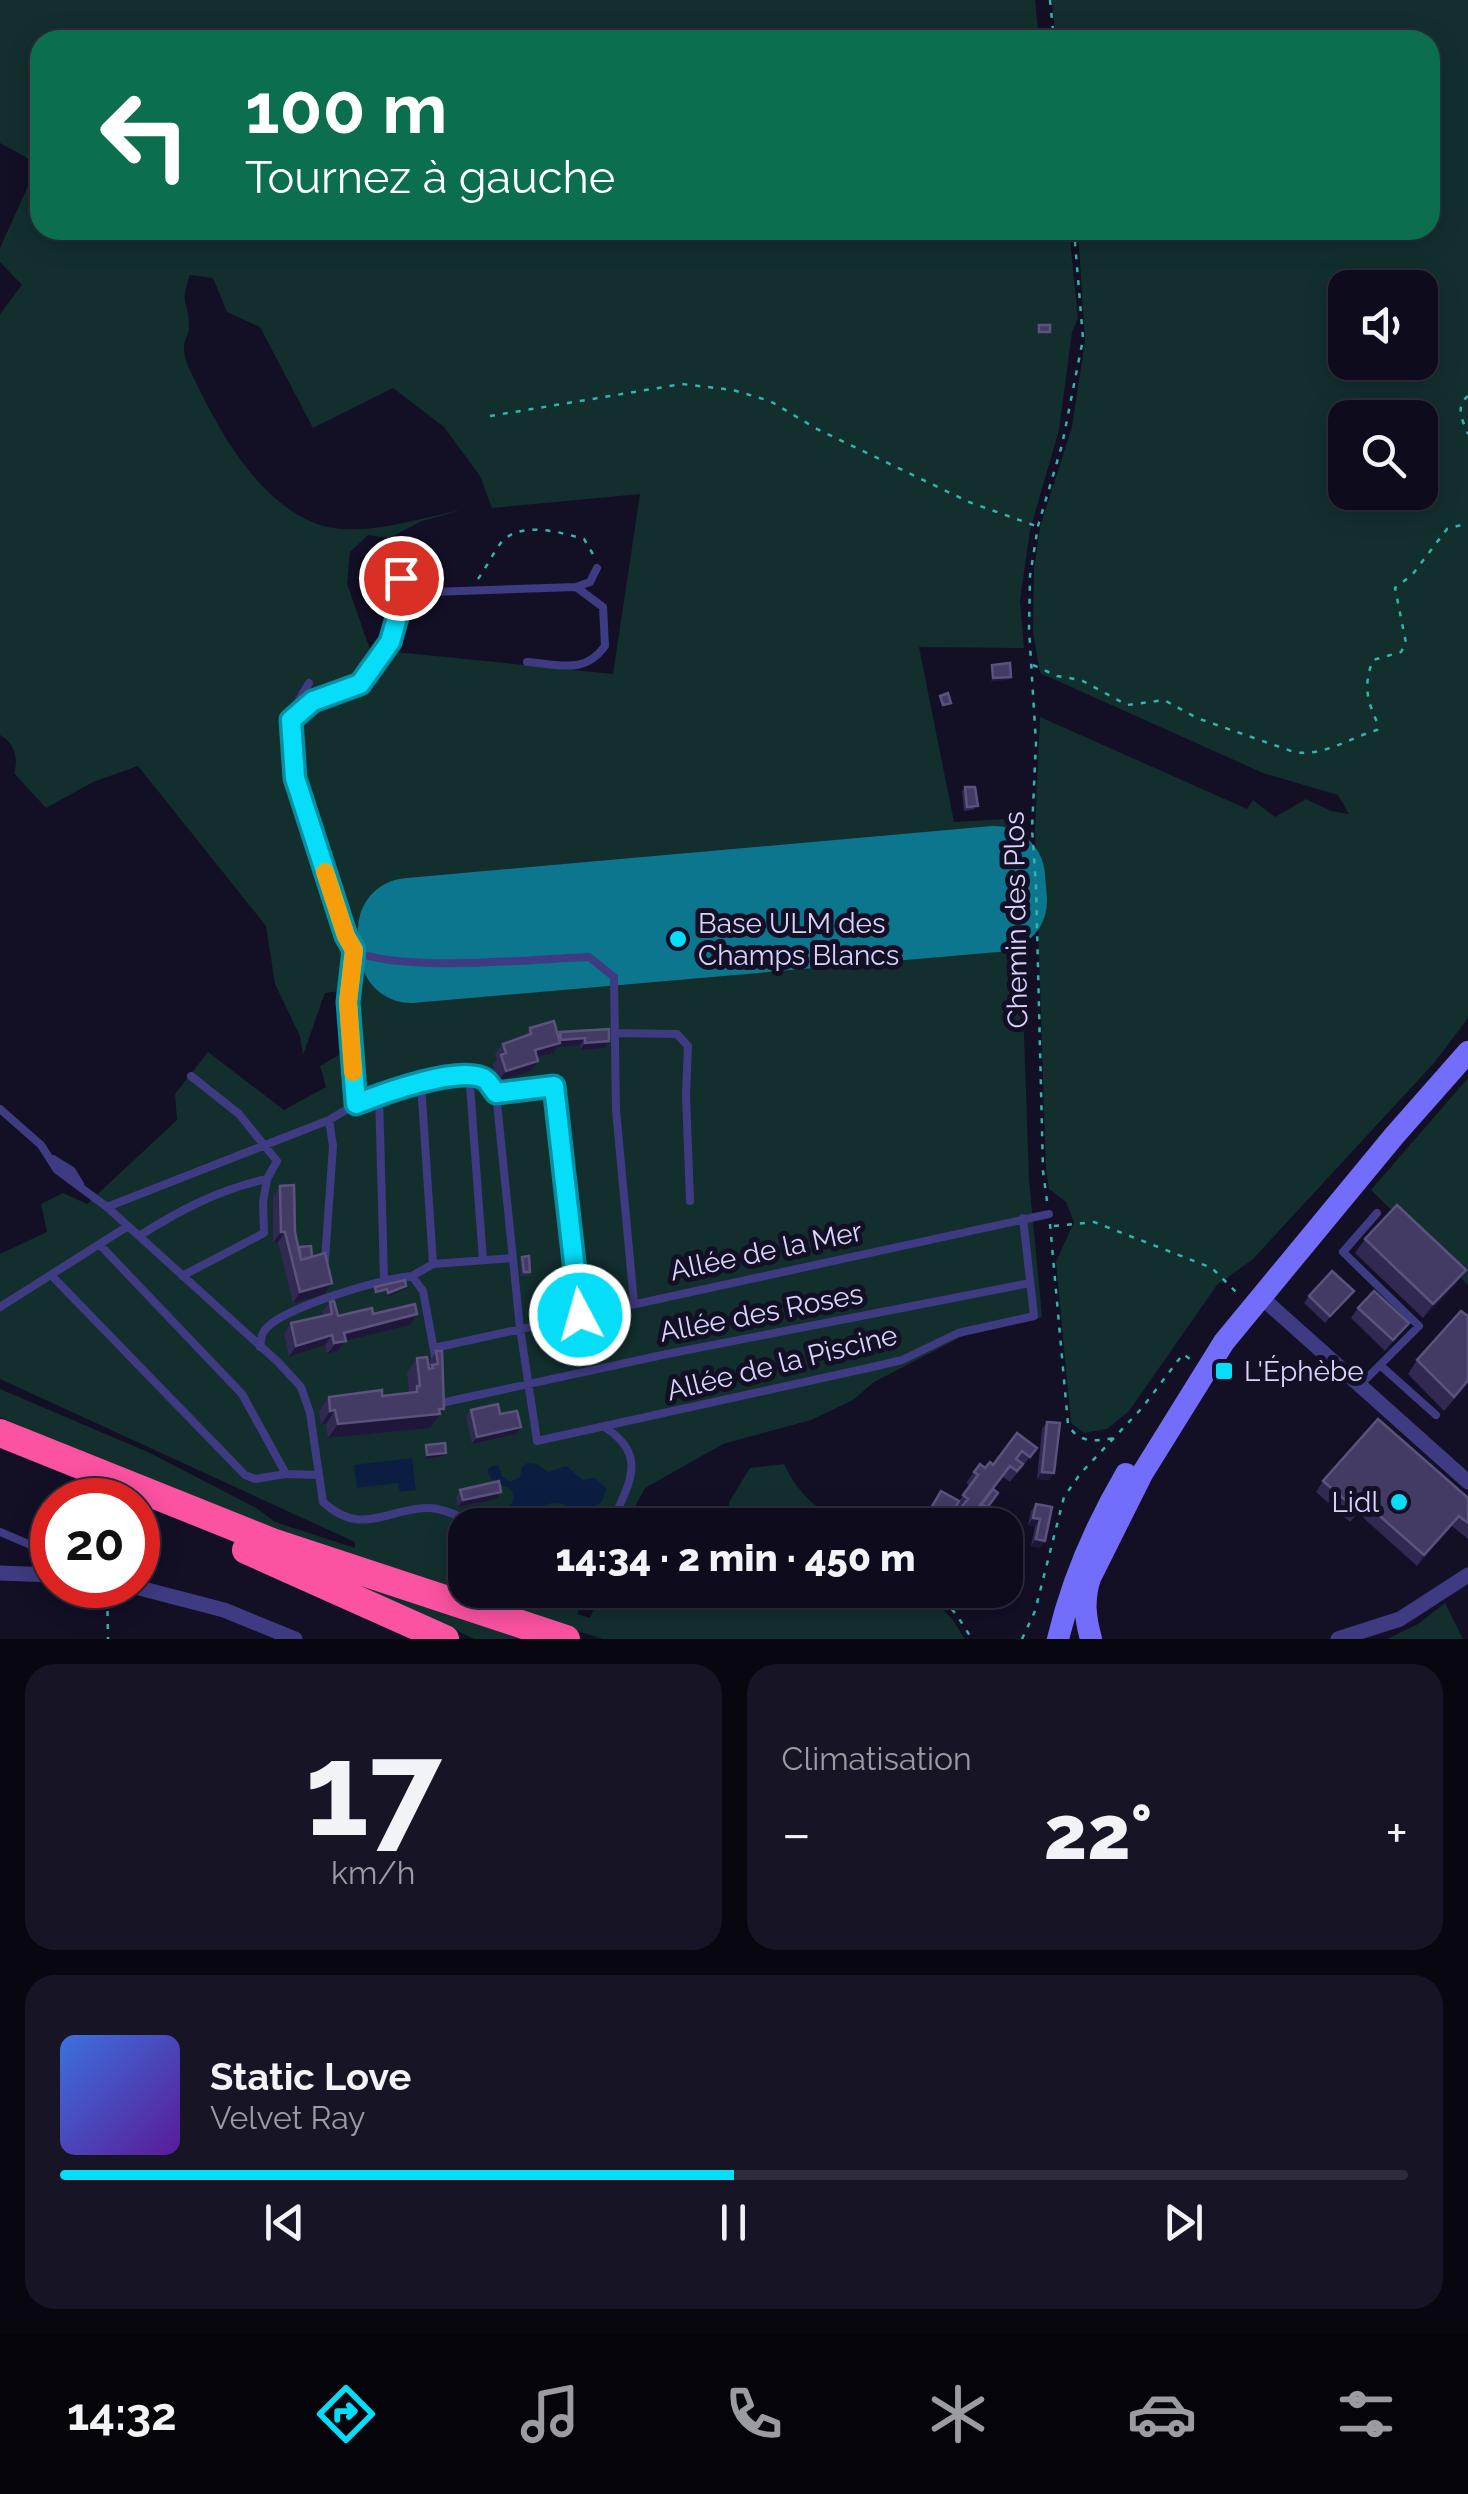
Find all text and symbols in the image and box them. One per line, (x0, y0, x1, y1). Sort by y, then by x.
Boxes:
text: 100 m (245, 67, 448, 149)
icon: left (80, 70, 210, 200)
text: Tournez à gauche (245, 151, 615, 204)
map controls (1328, 270, 1438, 510)
button: sound (1328, 270, 1438, 380)
button: search (1328, 400, 1438, 510)
pin (359, 536, 444, 621)
icon: arrive (374, 551, 429, 606)
street label: Chemin des Plos (998, 811, 1034, 1029)
place label: Base ULM des Champs Blancs (698, 907, 899, 972)
marker: Base ULM des Champs Blancs (667, 928, 689, 950)
street label: Allée de la Mer (667, 1214, 865, 1287)
position arrow (528, 1263, 632, 1367)
street label: Allée des Roses (656, 1277, 866, 1349)
street label: Allée de la Piscine (663, 1318, 901, 1408)
place label: L'Éphèbe (1244, 1355, 1364, 1388)
marker: L'Éphèbe (1213, 1360, 1235, 1382)
speed limit sign: 20 (30, 1478, 160, 1608)
place label: Lidl (1332, 1486, 1379, 1519)
marker: Lidl (1388, 1491, 1410, 1513)
text: 14:34 · 2 min · 450 m (555, 1535, 916, 1580)
text: 17 (305, 1713, 442, 1865)
text: Climatisation (782, 1740, 972, 1777)
text: 22° (1044, 1788, 1153, 1877)
text: − (782, 1801, 811, 1866)
text: + (1385, 1801, 1408, 1866)
text: km/h (331, 1854, 415, 1891)
text: Static Love (210, 2054, 411, 2099)
text: Velvet Ray (210, 2099, 365, 2136)
icon: previous (257, 2195, 312, 2250)
icon: pause (706, 2195, 761, 2250)
icon: next (1156, 2195, 1211, 2250)
icon: directions (311, 2379, 381, 2449)
icon: music (515, 2379, 585, 2449)
icon: phone (719, 2379, 789, 2449)
icon: climate (923, 2379, 993, 2449)
icon: car (1127, 2379, 1197, 2449)
icon: filters (1331, 2379, 1401, 2449)
text: 14:32 (67, 2388, 177, 2441)

